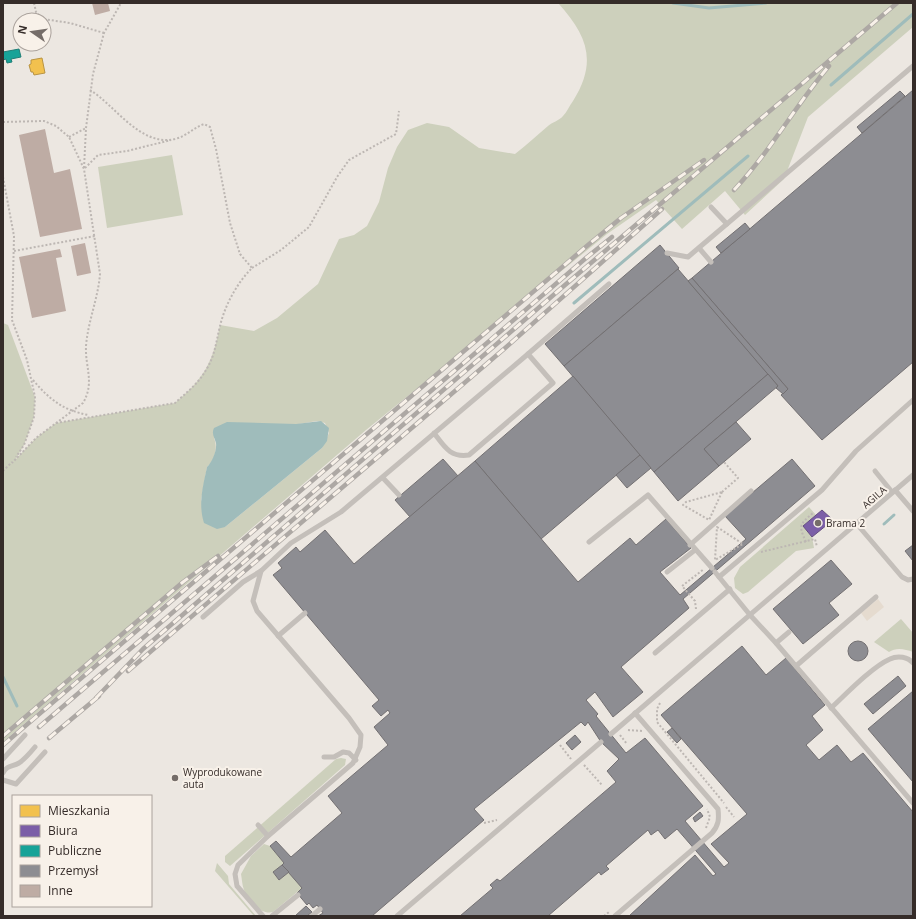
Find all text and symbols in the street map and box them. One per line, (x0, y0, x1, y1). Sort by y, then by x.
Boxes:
north arrow (12, 12, 52, 52)
text: N (13, 24, 30, 36)
street label: AGILA (859, 482, 890, 511)
place label: Brama 2 (826, 516, 866, 530)
marker: Brama 2 (813, 518, 823, 528)
place label: Wyprodukowane auta (183, 765, 262, 791)
marker: Wyprodukowane auta (170, 773, 180, 783)
legend (12, 795, 152, 907)
text: Mieszkania (48, 802, 110, 819)
text: Biura (48, 822, 78, 839)
text: Publiczne (48, 842, 102, 859)
text: Przemysł (48, 862, 99, 879)
text: Inne (48, 882, 73, 899)

